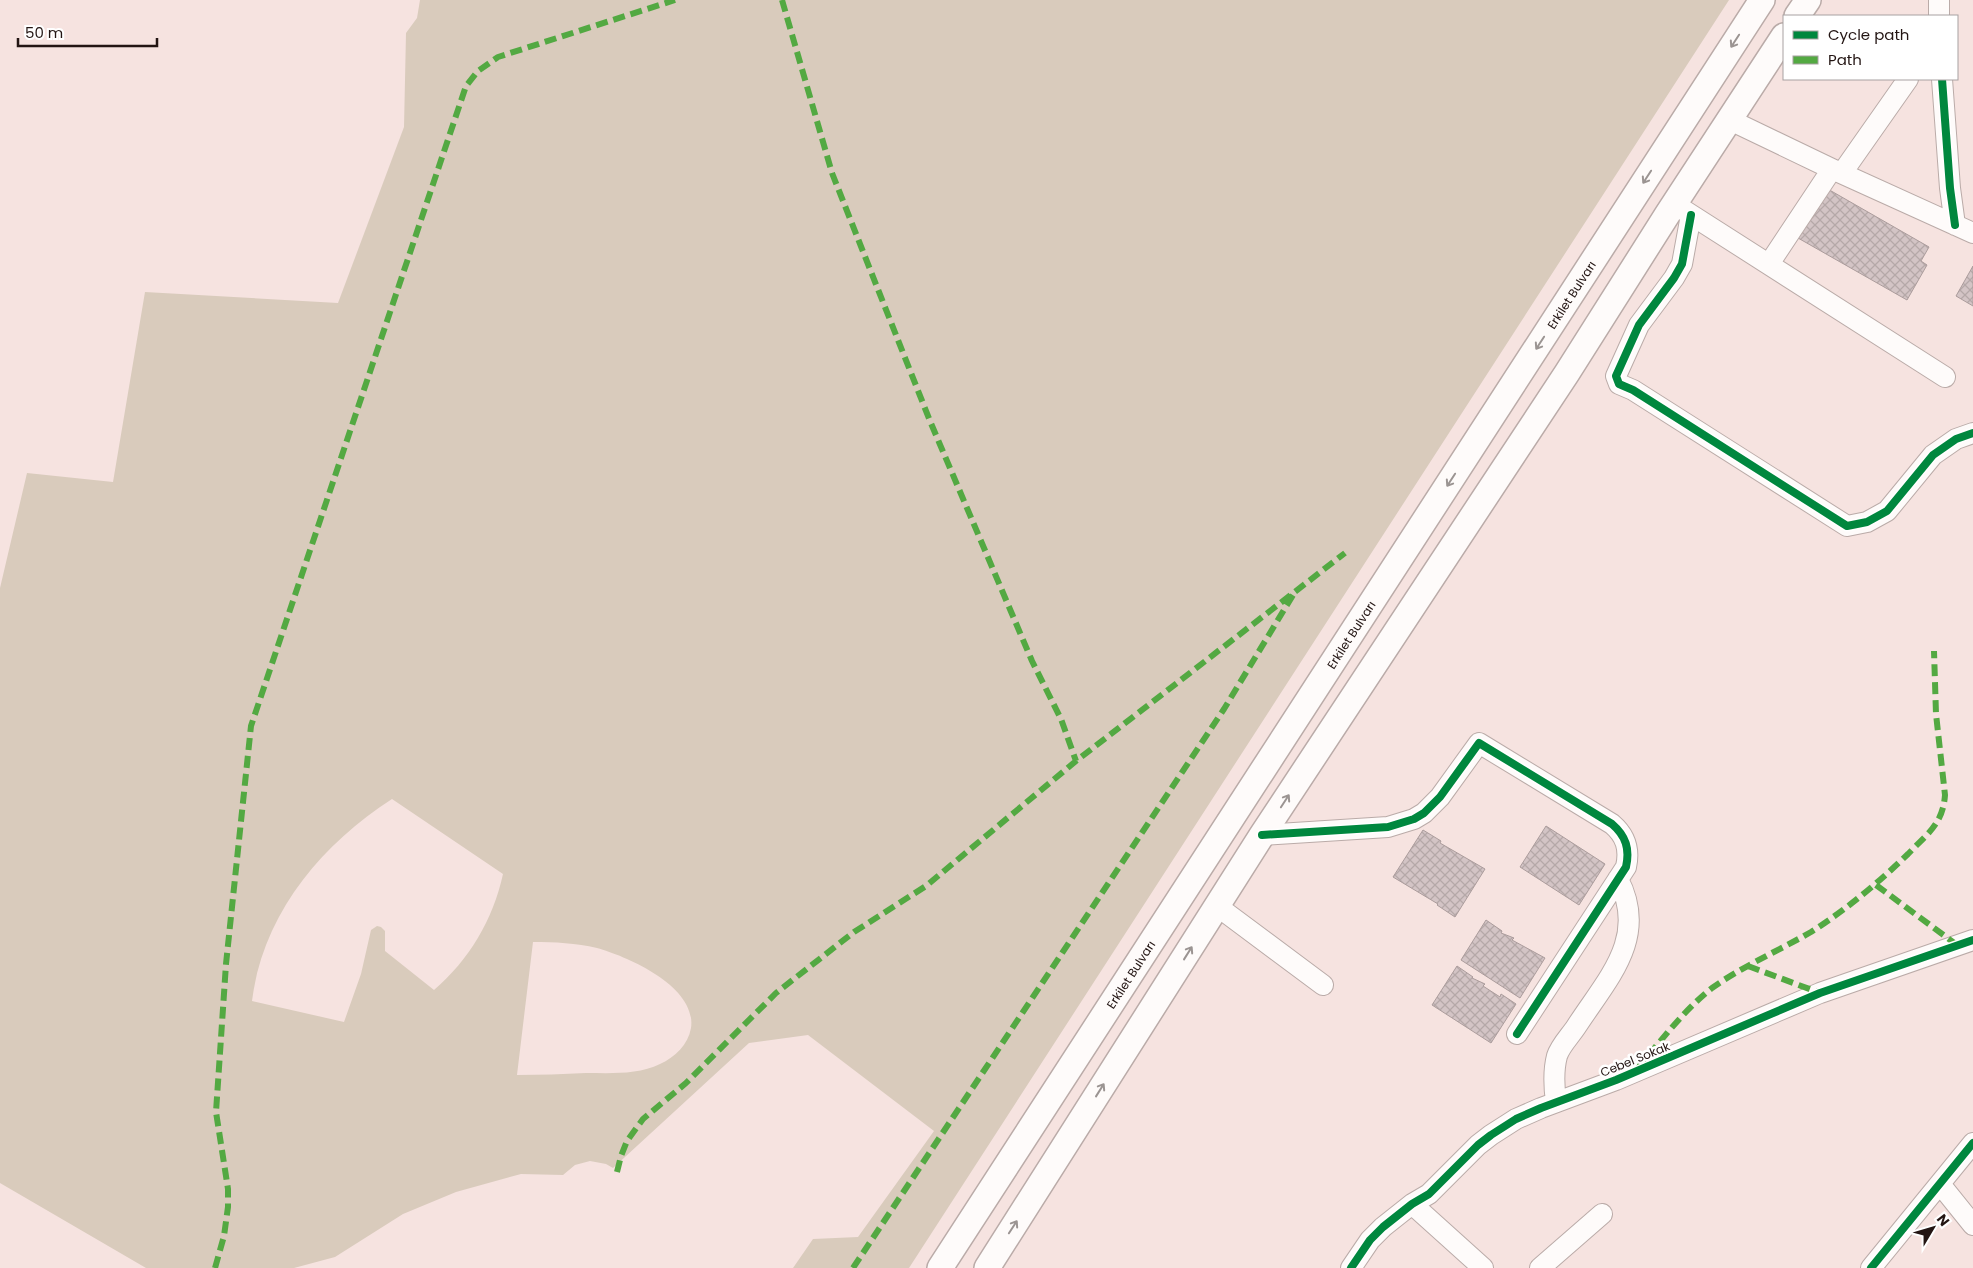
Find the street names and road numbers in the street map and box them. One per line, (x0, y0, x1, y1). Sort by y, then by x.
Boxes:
street label: Erkilet Bulvarı (1543, 257, 1599, 332)
street label: Erkilet Bulvarı (1322, 597, 1379, 672)
street label: Erkilet Bulvarı (1102, 937, 1159, 1012)
street label: Cebel Sokak (1598, 1037, 1673, 1081)

